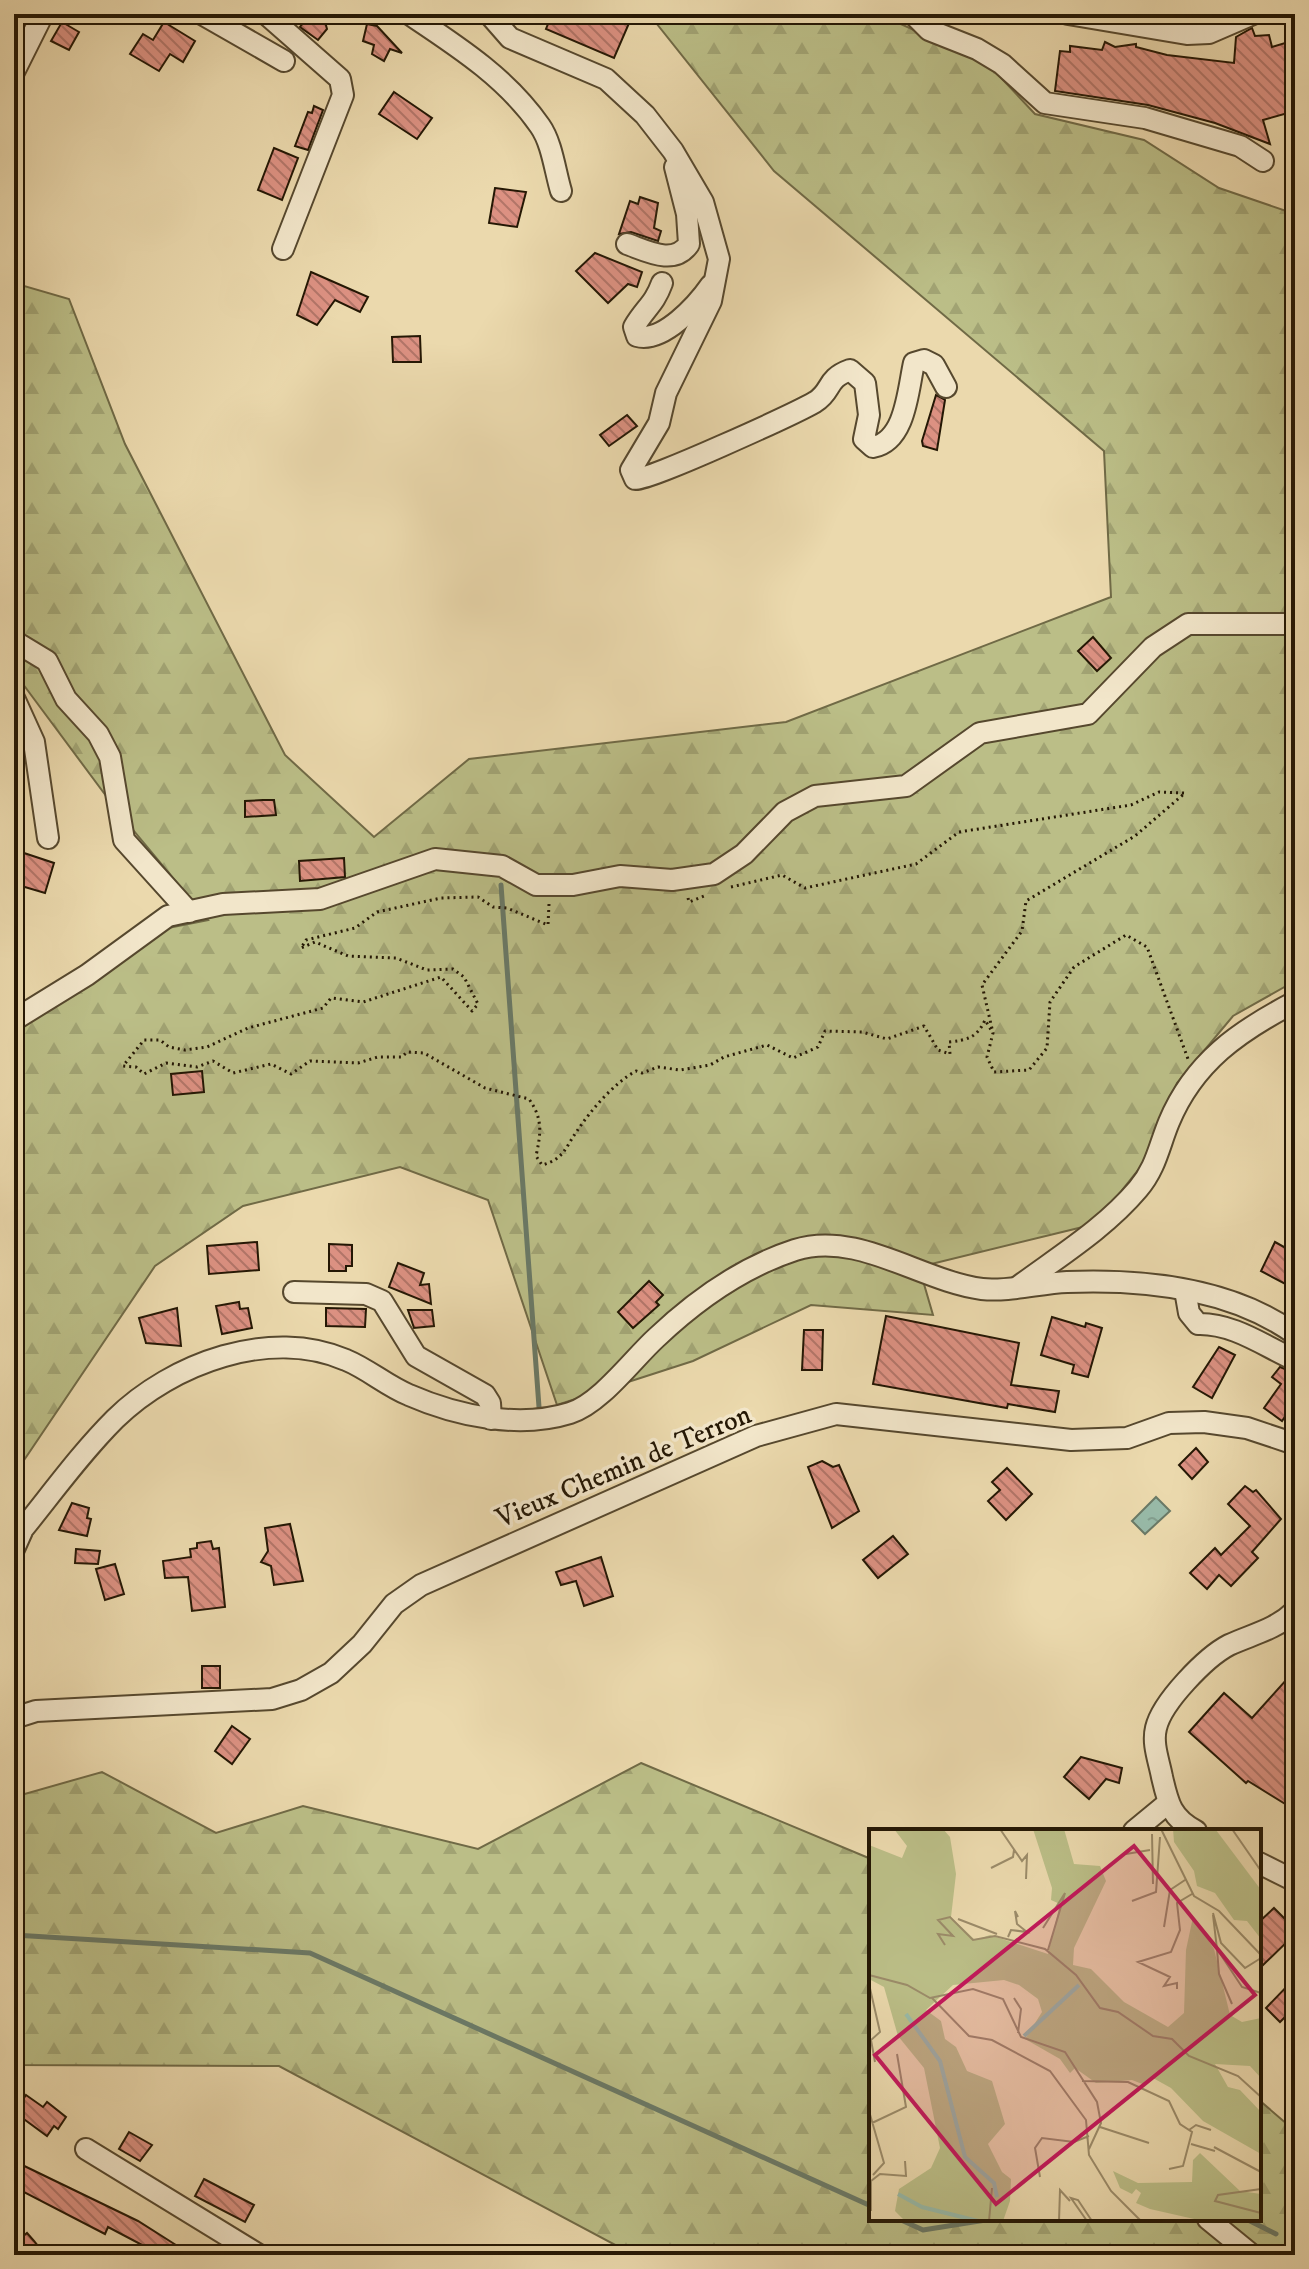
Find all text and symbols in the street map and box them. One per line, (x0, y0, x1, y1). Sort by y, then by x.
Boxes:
street label: Vieux Chemin de Terron (490, 1397, 757, 1536)
inset map (869, 1829, 1261, 2221)

